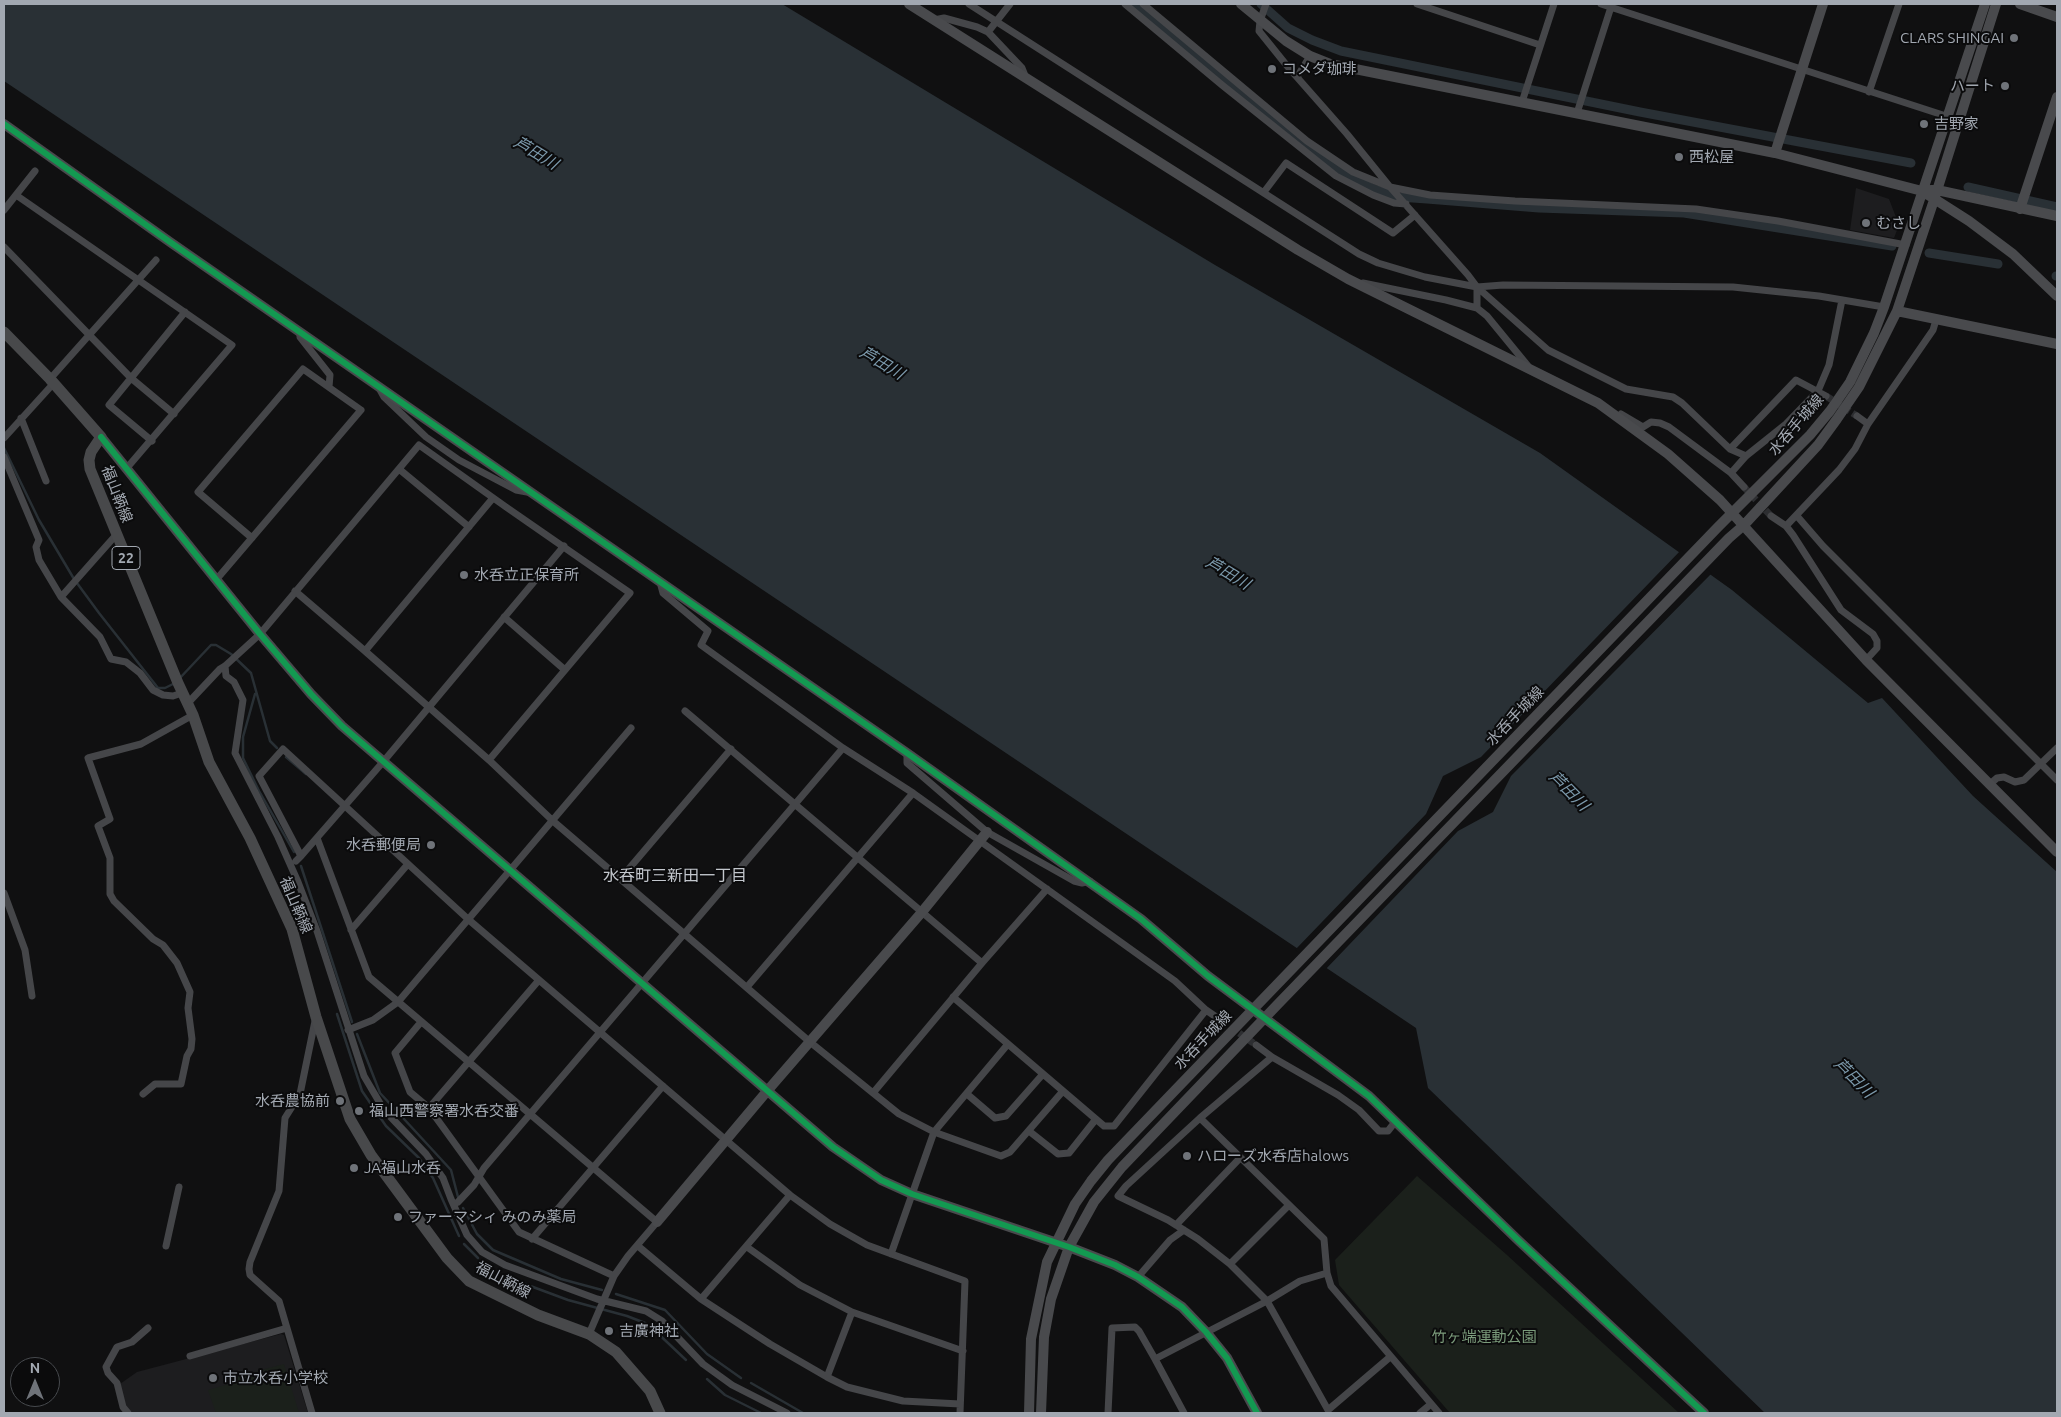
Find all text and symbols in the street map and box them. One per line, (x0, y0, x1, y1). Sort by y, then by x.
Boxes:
place label: CLARS SHINGAI (1900, 29, 2004, 47)
marker: CLARS SHINGAI (2008, 32, 2020, 44)
place label: コメダ珈琲 (1282, 60, 1357, 78)
marker: コメダ珈琲 (1266, 63, 1278, 75)
place label: ハート (1950, 77, 1995, 95)
marker: ハート (1999, 80, 2011, 92)
place label: 吉野家 (1934, 115, 1979, 133)
marker: 吉野家 (1918, 118, 1930, 130)
water label: 芦田川 (510, 132, 562, 174)
place label: 西松屋 (1689, 148, 1734, 166)
marker: 西松屋 (1673, 151, 1685, 163)
place label: むさし (1876, 214, 1921, 232)
marker: むさし (1860, 217, 1872, 229)
water label: 芦田川 (856, 342, 908, 384)
street label: 水呑手城線 (1765, 391, 1827, 459)
street label: 福山鞆線 (98, 463, 136, 525)
road number: 22 (112, 546, 140, 570)
water label: 芦田川 (1202, 552, 1254, 594)
place label: 水呑立正保育所 (474, 566, 579, 584)
marker: 水呑立正保育所 (458, 569, 470, 581)
street label: 水呑手城線 (1482, 683, 1548, 749)
water label: 芦田川 (1545, 767, 1593, 815)
place label: 水呑郵便局 (346, 836, 421, 854)
marker: 水呑郵便局 (425, 839, 437, 851)
district label: 水呑町三新田一丁目 (603, 866, 747, 886)
street label: 福山鞆線 (276, 874, 316, 936)
street label: 水呑手城線 (1170, 1007, 1236, 1073)
water label: 芦田川 (1830, 1054, 1878, 1102)
place label: 水呑農協前 (255, 1092, 330, 1110)
marker: 水呑農協前 (334, 1095, 346, 1107)
place label: 福山西警察署水呑交番 (369, 1102, 519, 1120)
marker: 福山西警察署水呑交番 (353, 1105, 365, 1117)
place label: ハローズ水呑店halows (1197, 1147, 1349, 1165)
marker: ハローズ水呑店halows (1181, 1150, 1193, 1162)
place label: JA福山水呑 (364, 1159, 441, 1177)
marker: JA福山水呑 (348, 1162, 360, 1174)
place label: ファーマシィ みのみ薬局 (408, 1208, 576, 1226)
marker: ファーマシィ みのみ薬局 (392, 1211, 404, 1223)
street label: 福山鞆線 (472, 1258, 534, 1302)
place label: 吉廣神社 (619, 1322, 679, 1340)
marker: 吉廣神社 (603, 1325, 615, 1337)
park label: 竹ヶ端運動公園 (1432, 1328, 1536, 1346)
north arrow (10, 1357, 60, 1407)
text: N (30, 1360, 40, 1376)
place label: 市立水呑小学校 (223, 1369, 328, 1387)
marker: 市立水呑小学校 (207, 1372, 219, 1384)

